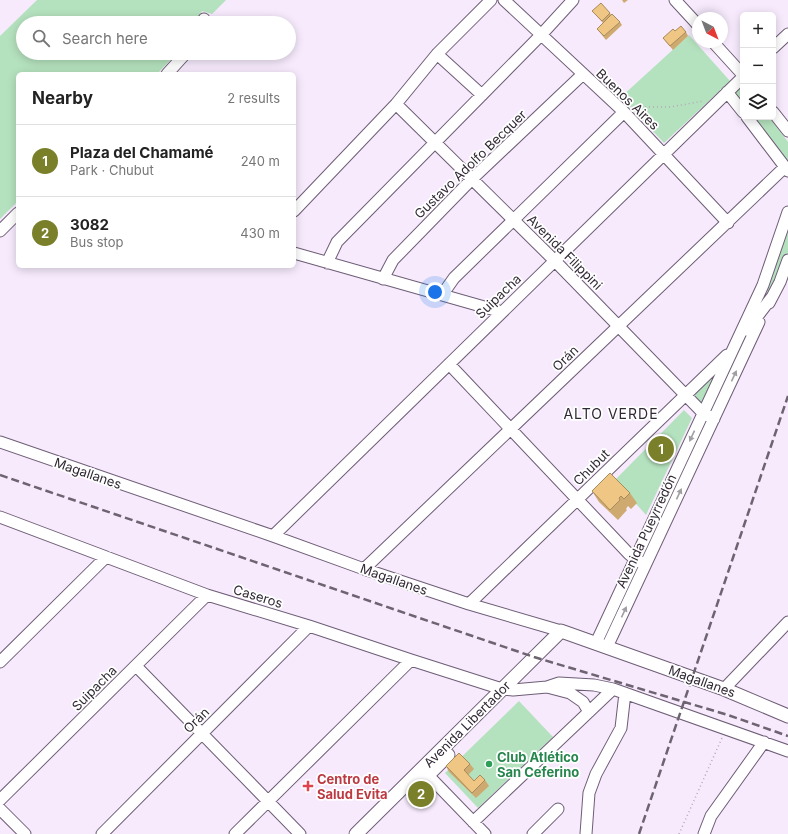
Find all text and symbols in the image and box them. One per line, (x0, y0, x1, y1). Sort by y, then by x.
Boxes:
north arrow (692, 12, 728, 48)
map controls (740, 12, 776, 120)
button: + (740, 12, 776, 48)
search box (16, 16, 296, 60)
icon: search (30, 27, 52, 49)
text: Search here (62, 29, 148, 48)
button: − (740, 48, 776, 84)
street label: Buenos Aires (593, 65, 663, 133)
button: layers (740, 84, 776, 120)
text: Nearby (32, 88, 93, 108)
text: 2 results (227, 90, 280, 106)
street label: Gustavo Adolfo Becquer (411, 106, 529, 222)
text: Plaza del Chamamé (70, 143, 214, 162)
text: 1 (42, 153, 48, 169)
text: 240 m (241, 153, 280, 169)
text: Park · Chubut (70, 162, 154, 178)
street label: Avenida Filippini (524, 211, 606, 293)
text: 3082 (70, 215, 109, 234)
text: 2 (41, 225, 49, 241)
text: 430 m (240, 225, 280, 241)
text: Bus stop (70, 234, 123, 250)
street label: Suipacha (472, 270, 524, 322)
your location (425, 282, 445, 302)
street label: Orán (549, 342, 581, 374)
one-way arrow (731, 371, 737, 382)
district label: ALTO VERDE (563, 405, 659, 422)
one-way arrow (689, 430, 695, 442)
pin: 1 (648, 434, 674, 464)
street label: Chubut (570, 446, 612, 488)
street label: Magallanes (52, 454, 124, 492)
street label: Avenida Pueyrredón (613, 471, 679, 591)
one-way arrow (676, 488, 682, 500)
street label: Magallanes (358, 560, 430, 598)
street label: Caseros (231, 581, 285, 611)
one-way arrow (621, 605, 627, 617)
street label: Suipacha (68, 662, 120, 714)
street label: Magallanes (666, 662, 738, 701)
street label: Avenida Libertador (420, 677, 514, 771)
street label: Orán (180, 704, 212, 736)
place label: Club Atlético San Ceferino (497, 749, 579, 780)
marker: Club Atlético San Ceferino (484, 759, 494, 769)
place label: Centro de Salud Evita (317, 771, 388, 802)
pin: 2 (408, 779, 434, 809)
marker: Centro de Salud Evita (302, 780, 314, 792)

